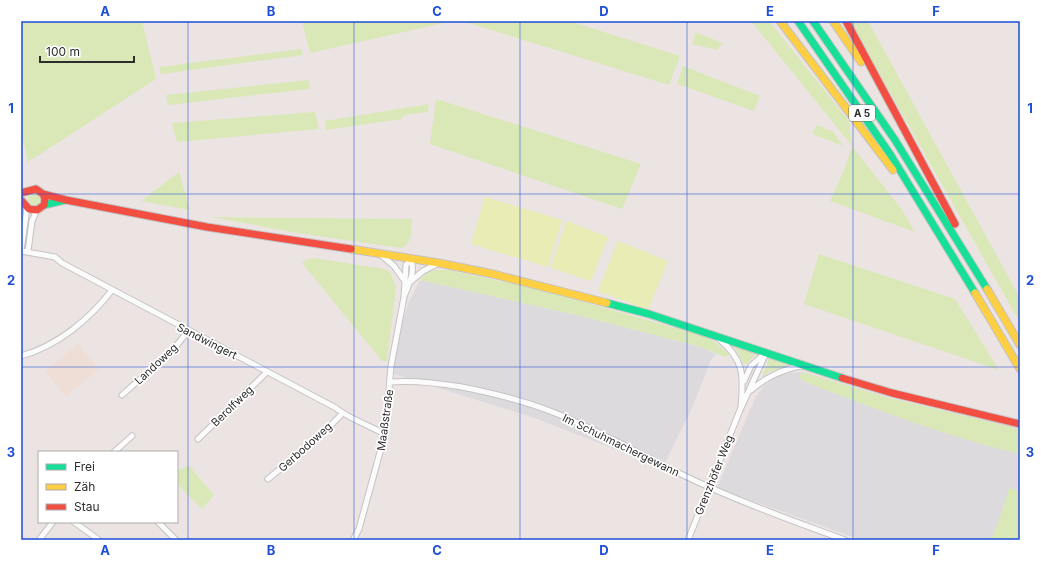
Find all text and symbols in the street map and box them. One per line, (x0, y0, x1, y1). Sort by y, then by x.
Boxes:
text: A (100, 3, 110, 19)
text: B (267, 3, 276, 19)
text: C (432, 3, 442, 19)
text: D (599, 3, 609, 19)
text: E (766, 3, 774, 19)
text: F (932, 3, 940, 19)
scale bar (40, 38, 134, 64)
text: 100 m (46, 44, 80, 59)
text: 1 (8, 100, 14, 116)
text: 1 (1027, 100, 1033, 116)
road number: A 5 (849, 105, 875, 121)
text: 2 (7, 272, 15, 288)
text: 2 (1026, 272, 1034, 288)
street label: Sandwingert (175, 320, 240, 362)
street label: Landoweg (131, 340, 181, 388)
street label: Berolfweg (208, 383, 256, 429)
street label: Maaßstraße (374, 388, 396, 452)
street label: Im Schuhmachergewann (560, 411, 682, 479)
street label: Gerbodoweg (275, 419, 335, 475)
street label: Grenzhöfer Weg (692, 433, 736, 517)
text: 3 (7, 444, 15, 460)
text: 3 (1026, 444, 1034, 460)
legend (38, 451, 178, 523)
text: Frei (74, 459, 95, 474)
text: Zäh (74, 479, 95, 494)
text: Stau (74, 499, 100, 514)
text: A (100, 542, 110, 558)
text: B (267, 542, 276, 558)
text: C (432, 542, 442, 558)
text: D (599, 542, 609, 558)
text: E (766, 542, 774, 558)
text: F (932, 542, 940, 558)

